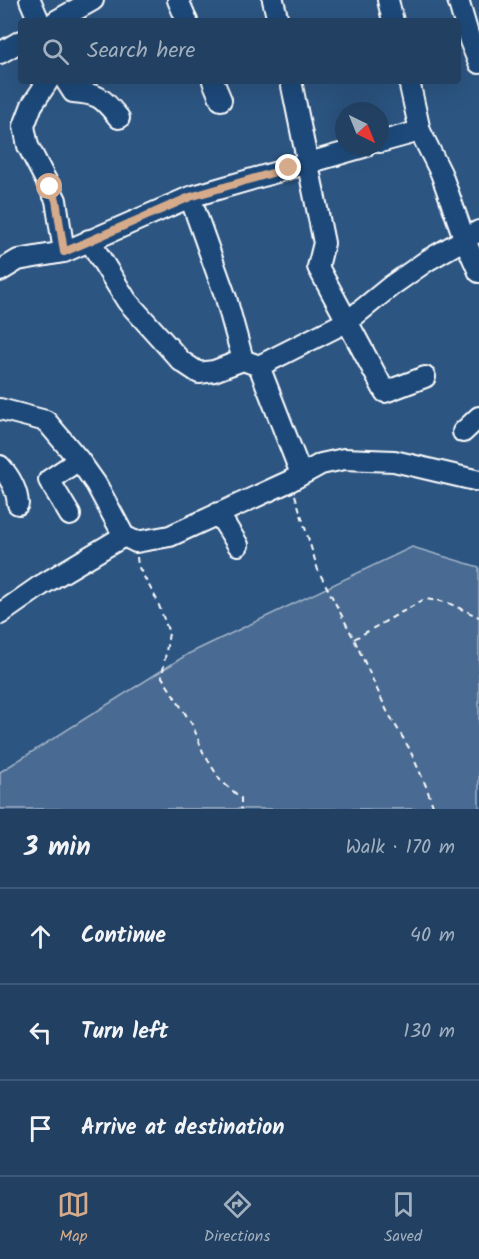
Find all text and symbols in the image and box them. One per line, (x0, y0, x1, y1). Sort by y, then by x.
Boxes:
search box (18, 18, 461, 84)
text: Search here (87, 34, 195, 69)
icon: search (39, 35, 72, 68)
north arrow (335, 102, 389, 156)
route end (275, 154, 301, 180)
route start (36, 173, 62, 199)
text: 3 min (24, 827, 91, 869)
text: Walk · 170 m (345, 832, 455, 864)
text: Continue (81, 919, 166, 954)
icon: ahead (24, 920, 57, 953)
text: 40 m (410, 920, 455, 952)
text: Turn left (81, 1015, 168, 1050)
icon: left (24, 1016, 57, 1049)
text: 130 m (403, 1016, 455, 1048)
text: Arrive at destination (81, 1111, 284, 1146)
icon: arrive (24, 1112, 57, 1145)
tab: Map (57, 1188, 90, 1249)
tab: Directions (204, 1188, 270, 1249)
tab: Saved (384, 1188, 422, 1249)

